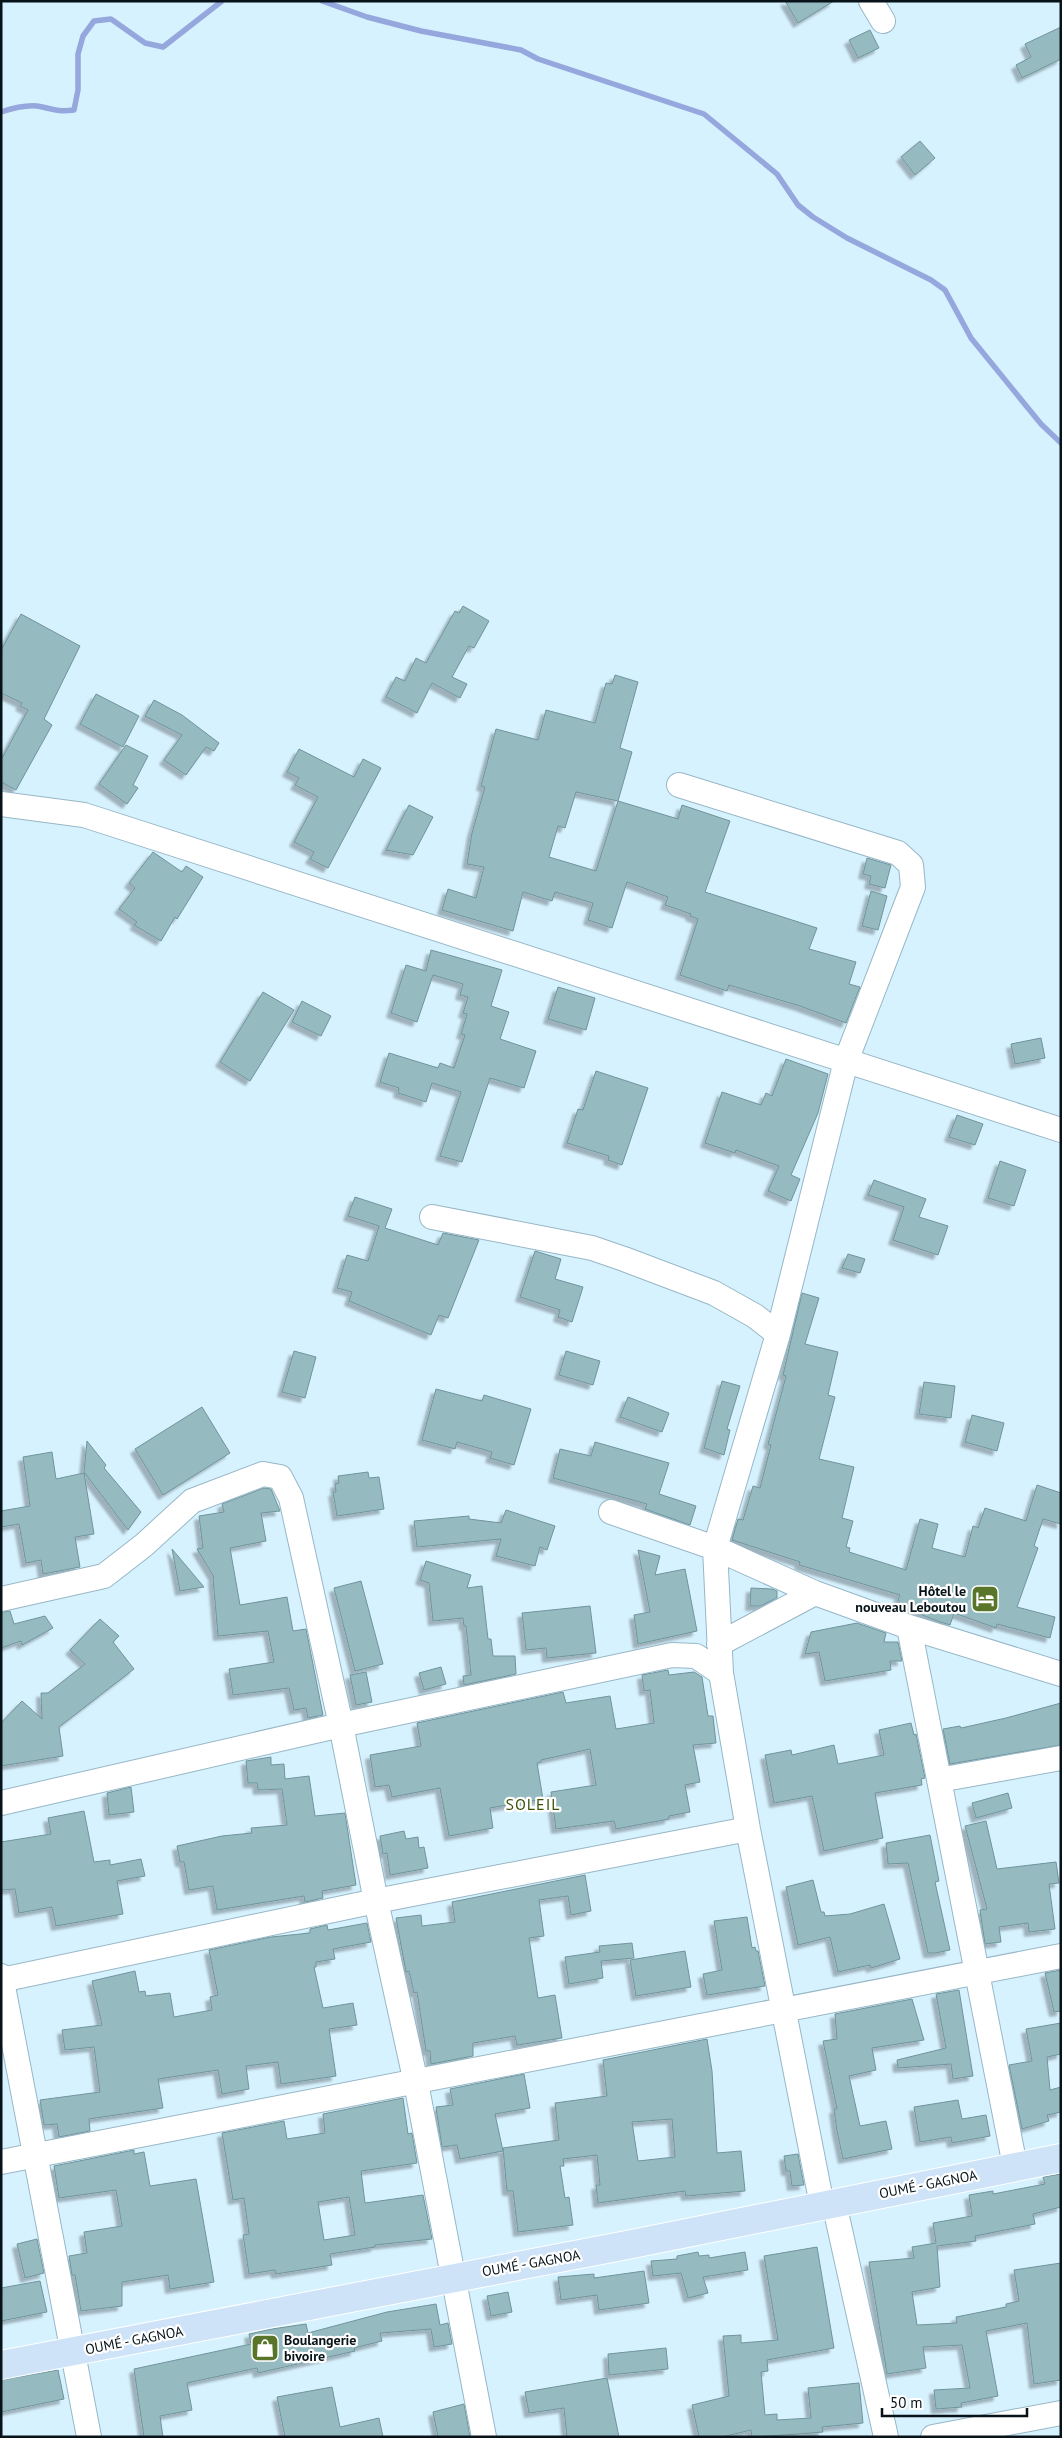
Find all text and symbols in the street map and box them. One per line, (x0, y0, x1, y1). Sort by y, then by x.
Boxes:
place label: Hôtel le nouveau Leboutou (855, 1582, 966, 1616)
hotel icon: Hôtel le nouveau Leboutou (970, 1584, 1000, 1614)
district label: SOLEIL (505, 1794, 561, 1814)
street label: OUMÉ - GAGNOA (878, 2166, 979, 2202)
street label: OUMÉ - GAGNOA (481, 2245, 582, 2280)
street label: OUMÉ - GAGNOA (84, 2322, 185, 2358)
place label: Boulangerie bivoire (284, 2331, 356, 2365)
shop icon: Boulangerie bivoire (250, 2333, 280, 2363)
scale bar (882, 2386, 1027, 2418)
text: 50 m (890, 2393, 923, 2412)

